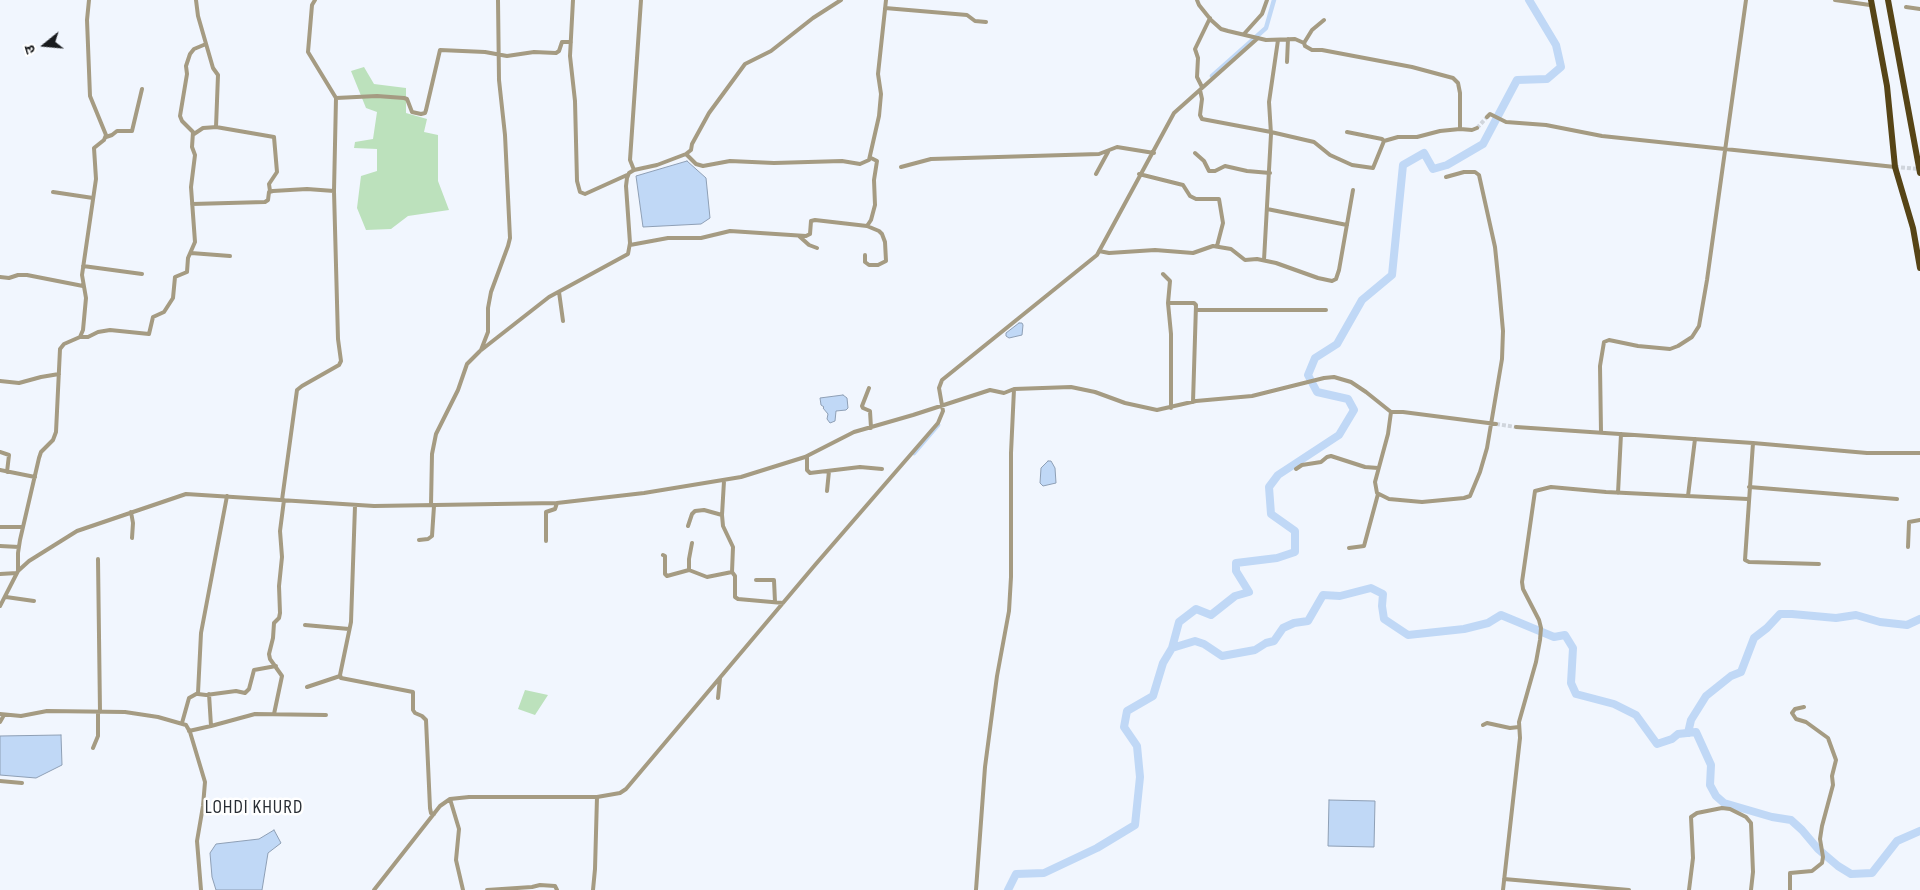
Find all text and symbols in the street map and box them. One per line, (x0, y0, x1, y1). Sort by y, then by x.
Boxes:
north arrow (20, 20, 70, 70)
text: उ (21, 43, 40, 56)
district label: LOHDI KHURD (203, 797, 305, 819)

